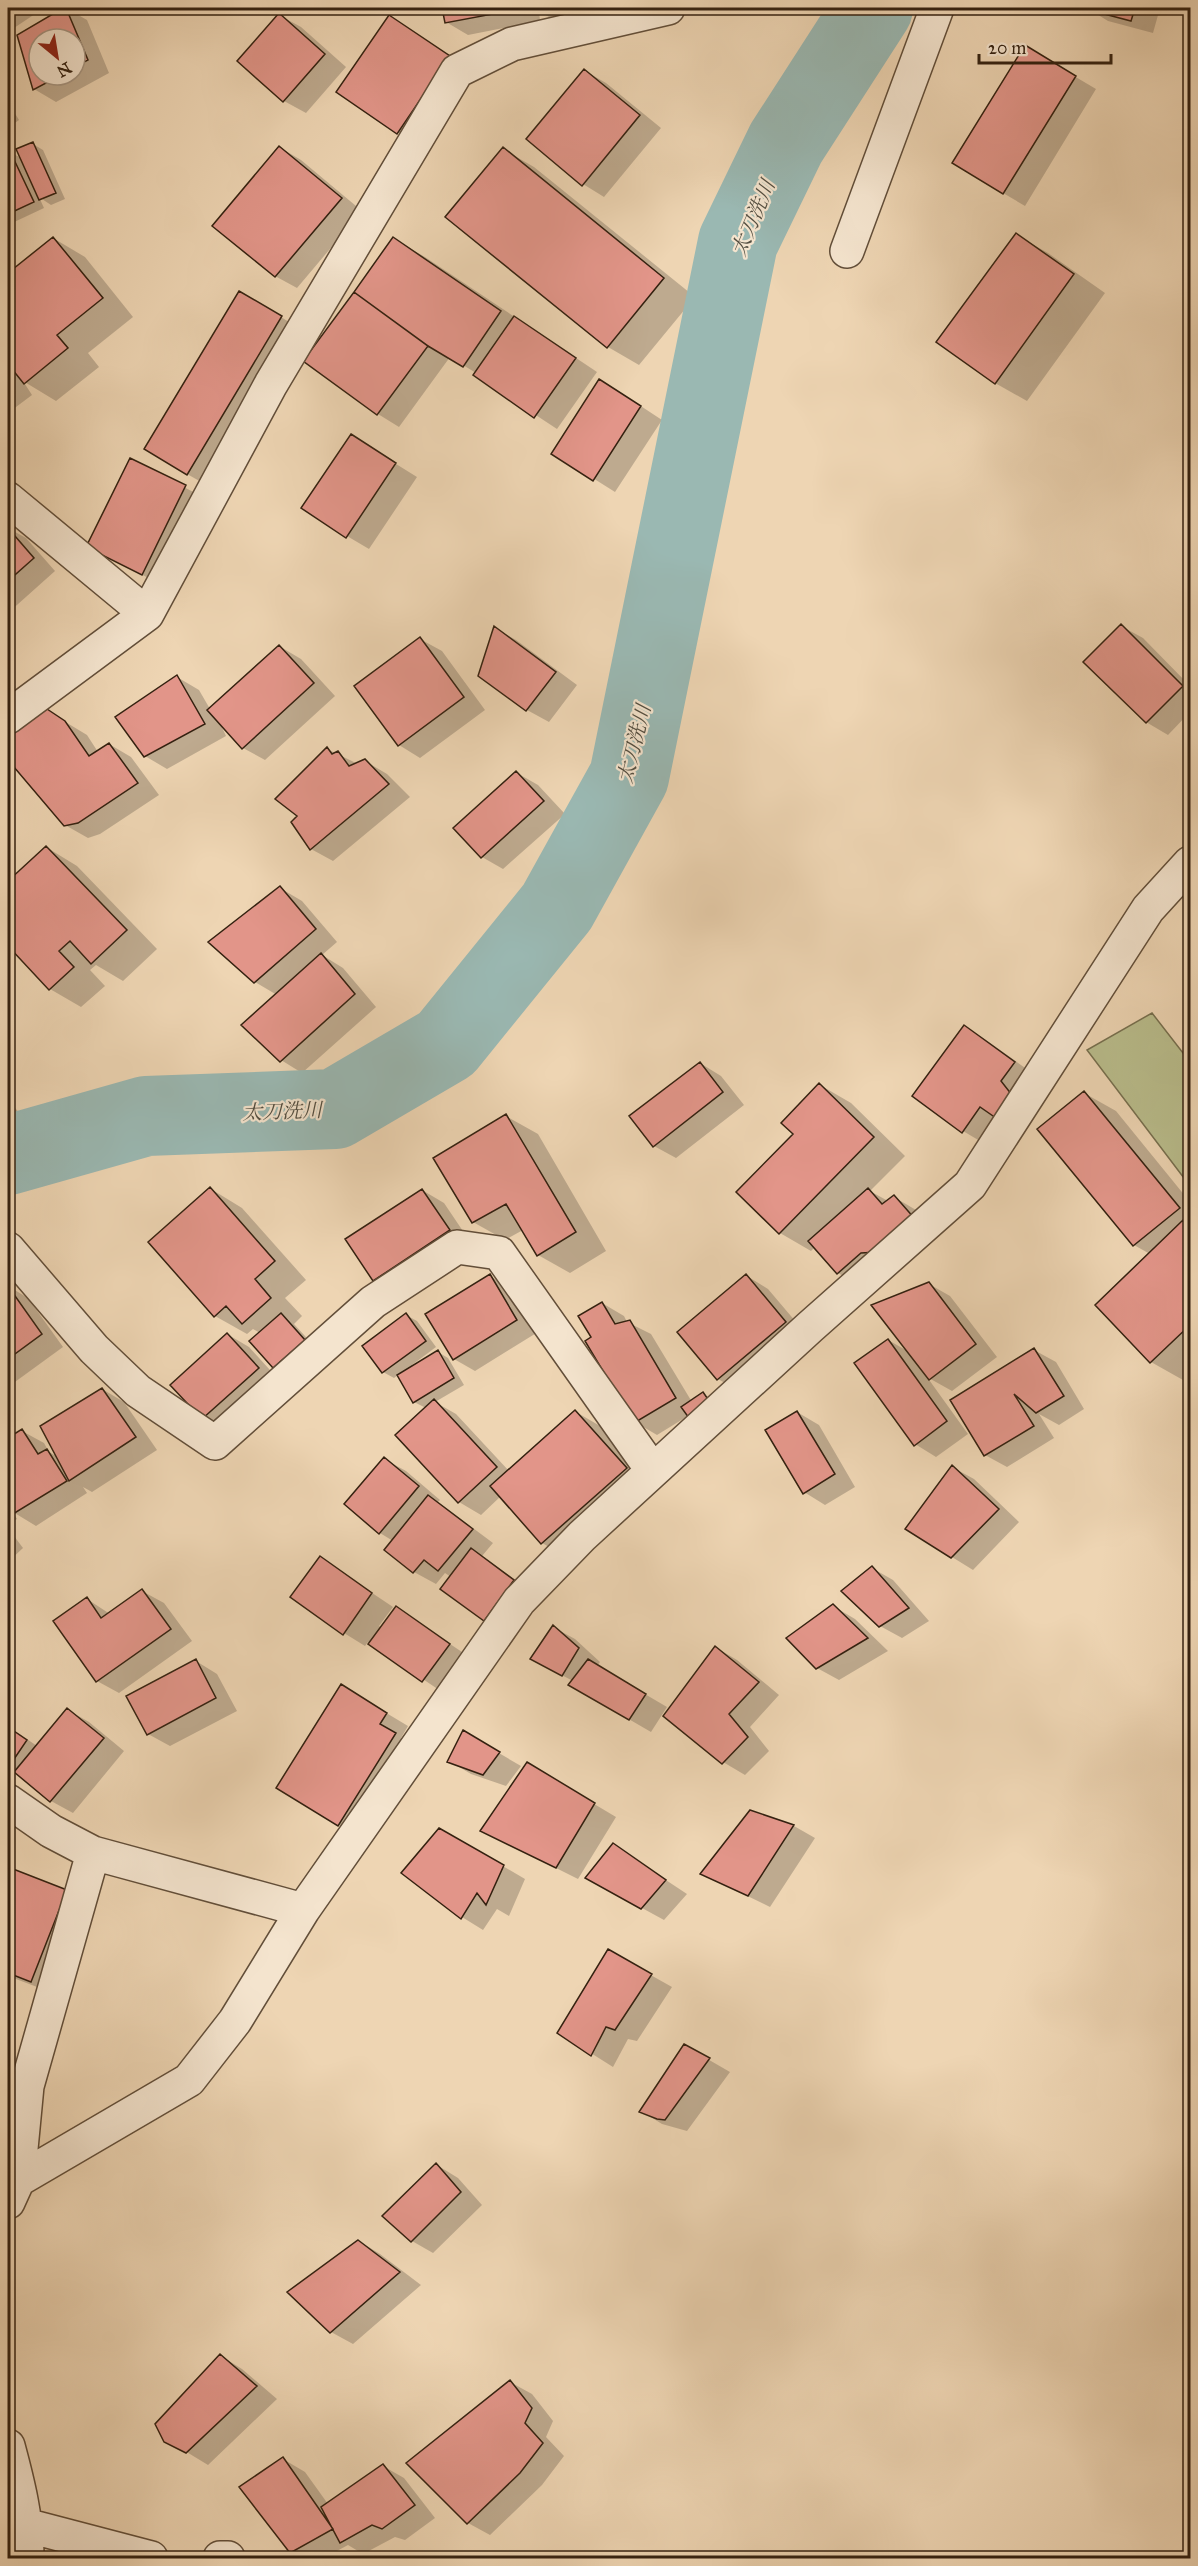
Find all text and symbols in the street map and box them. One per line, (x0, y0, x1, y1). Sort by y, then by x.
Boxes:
north arrow (27, 27, 87, 87)
scale bar (979, 27, 1111, 65)
text: 20 m (988, 37, 1026, 59)
text: N (53, 58, 75, 81)
water label: 太刀洗川 (726, 175, 780, 260)
water label: 太刀洗川 (613, 700, 656, 786)
water label: 太刀洗川 (242, 1098, 324, 1124)

